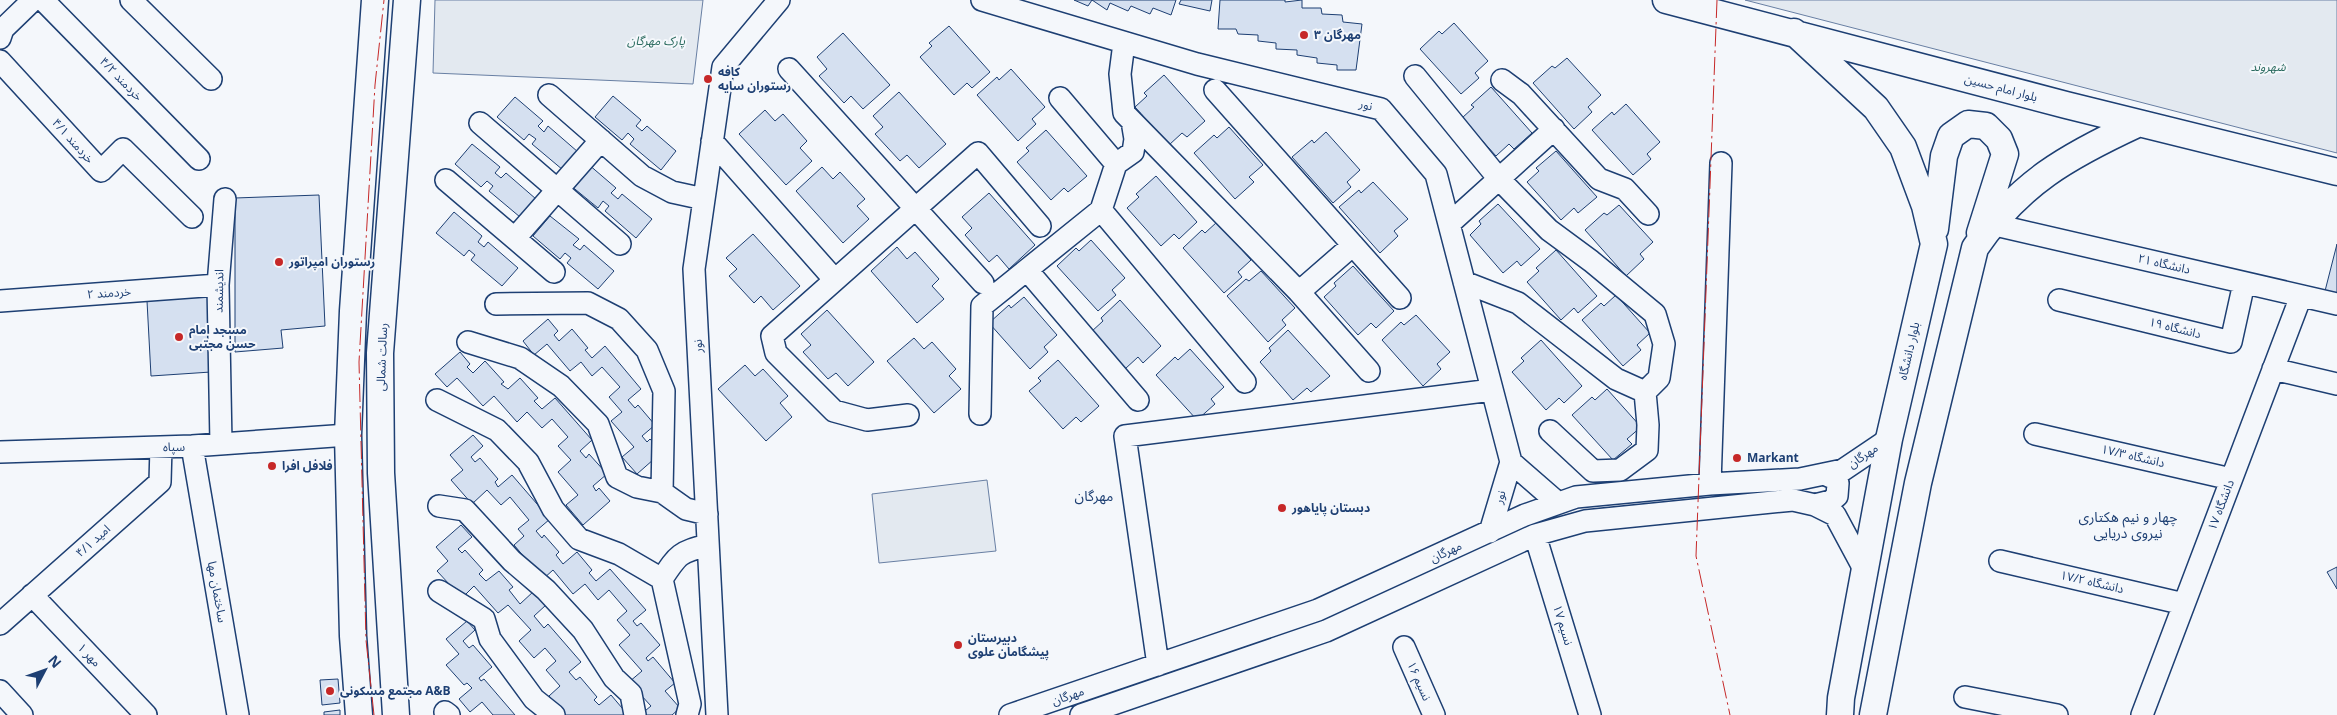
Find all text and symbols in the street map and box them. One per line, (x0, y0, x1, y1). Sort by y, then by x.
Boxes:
place label: مهرگان ۳ (1314, 23, 1361, 48)
park label: پارک مهرگان (627, 29, 685, 54)
marker: مهرگان ۳ (1298, 29, 1310, 41)
street label: خردمند ۴/۲ (92, 51, 149, 108)
park label: شهروند (2250, 55, 2286, 80)
place label: کافه رستوران سایه (718, 60, 791, 99)
street label: بلوار امام حسین (1961, 67, 2040, 110)
marker: کافه رستوران سایه (702, 73, 714, 85)
street label: نور (1355, 92, 1375, 119)
street label: خردمند ۴/۱ (45, 112, 100, 170)
street label: دانشگاه ۲۱ (2135, 246, 2193, 283)
place label: رستوران امپراتور (288, 250, 375, 275)
marker: رستوران امپراتور (273, 256, 285, 268)
street label: اندیشمند (207, 269, 232, 313)
street label: خردمند ۲ (86, 279, 132, 308)
street label: دانشگاه ۱۹ (2146, 310, 2204, 347)
place label: مسجد امام حسن مجتبی (189, 318, 256, 357)
street label: بلوار دانشگاه (1891, 319, 1928, 383)
street label: رسالت شمالی (369, 323, 396, 391)
marker: مسجد امام حسن مجتبی (173, 331, 185, 343)
street label: نور (686, 339, 711, 354)
street label: سپاه (163, 435, 185, 460)
street label: مهرگان (1842, 437, 1884, 476)
street label: دانشگاه ۱۷/۳ (2099, 437, 2167, 476)
place label: Markant (1747, 446, 1799, 471)
marker: Markant (1731, 452, 1743, 464)
place label: فلافل افرا (282, 454, 333, 479)
marker: فلافل افرا (266, 460, 278, 472)
street label: دانشگاه ۱۷ (2200, 476, 2243, 535)
district label: مهرگان (1075, 482, 1113, 511)
street label: نور (1486, 487, 1514, 508)
place label: دبستان پایاهور (1291, 496, 1370, 521)
marker: دبستان پایاهور (1276, 502, 1288, 514)
district label: چهار و نیم هکتاری نیروی دریایی (2079, 503, 2177, 548)
street label: امید ۴/۱ (70, 518, 117, 564)
street label: مهرگان (1426, 534, 1467, 571)
street label: ساختمان مها (199, 559, 234, 625)
street label: دانشگاه ۱۷/۲ (2058, 563, 2126, 602)
street label: نسیم ۱۷ (1544, 602, 1581, 649)
place label: دبیرستان پیشگامان علوی (968, 626, 1049, 665)
street label: مهر ۱ (70, 637, 107, 674)
marker: دبیرستان پیشگامان علوی (952, 639, 964, 651)
north arrow (20, 645, 70, 695)
text: N (40, 648, 69, 676)
street label: نسیم ۱۶ (1399, 657, 1438, 705)
place label: مجتمع مسکونی A&B (340, 679, 451, 704)
street label: مهرگان (1048, 679, 1088, 714)
marker: مجتمع مسکونی A&B (324, 685, 336, 697)

